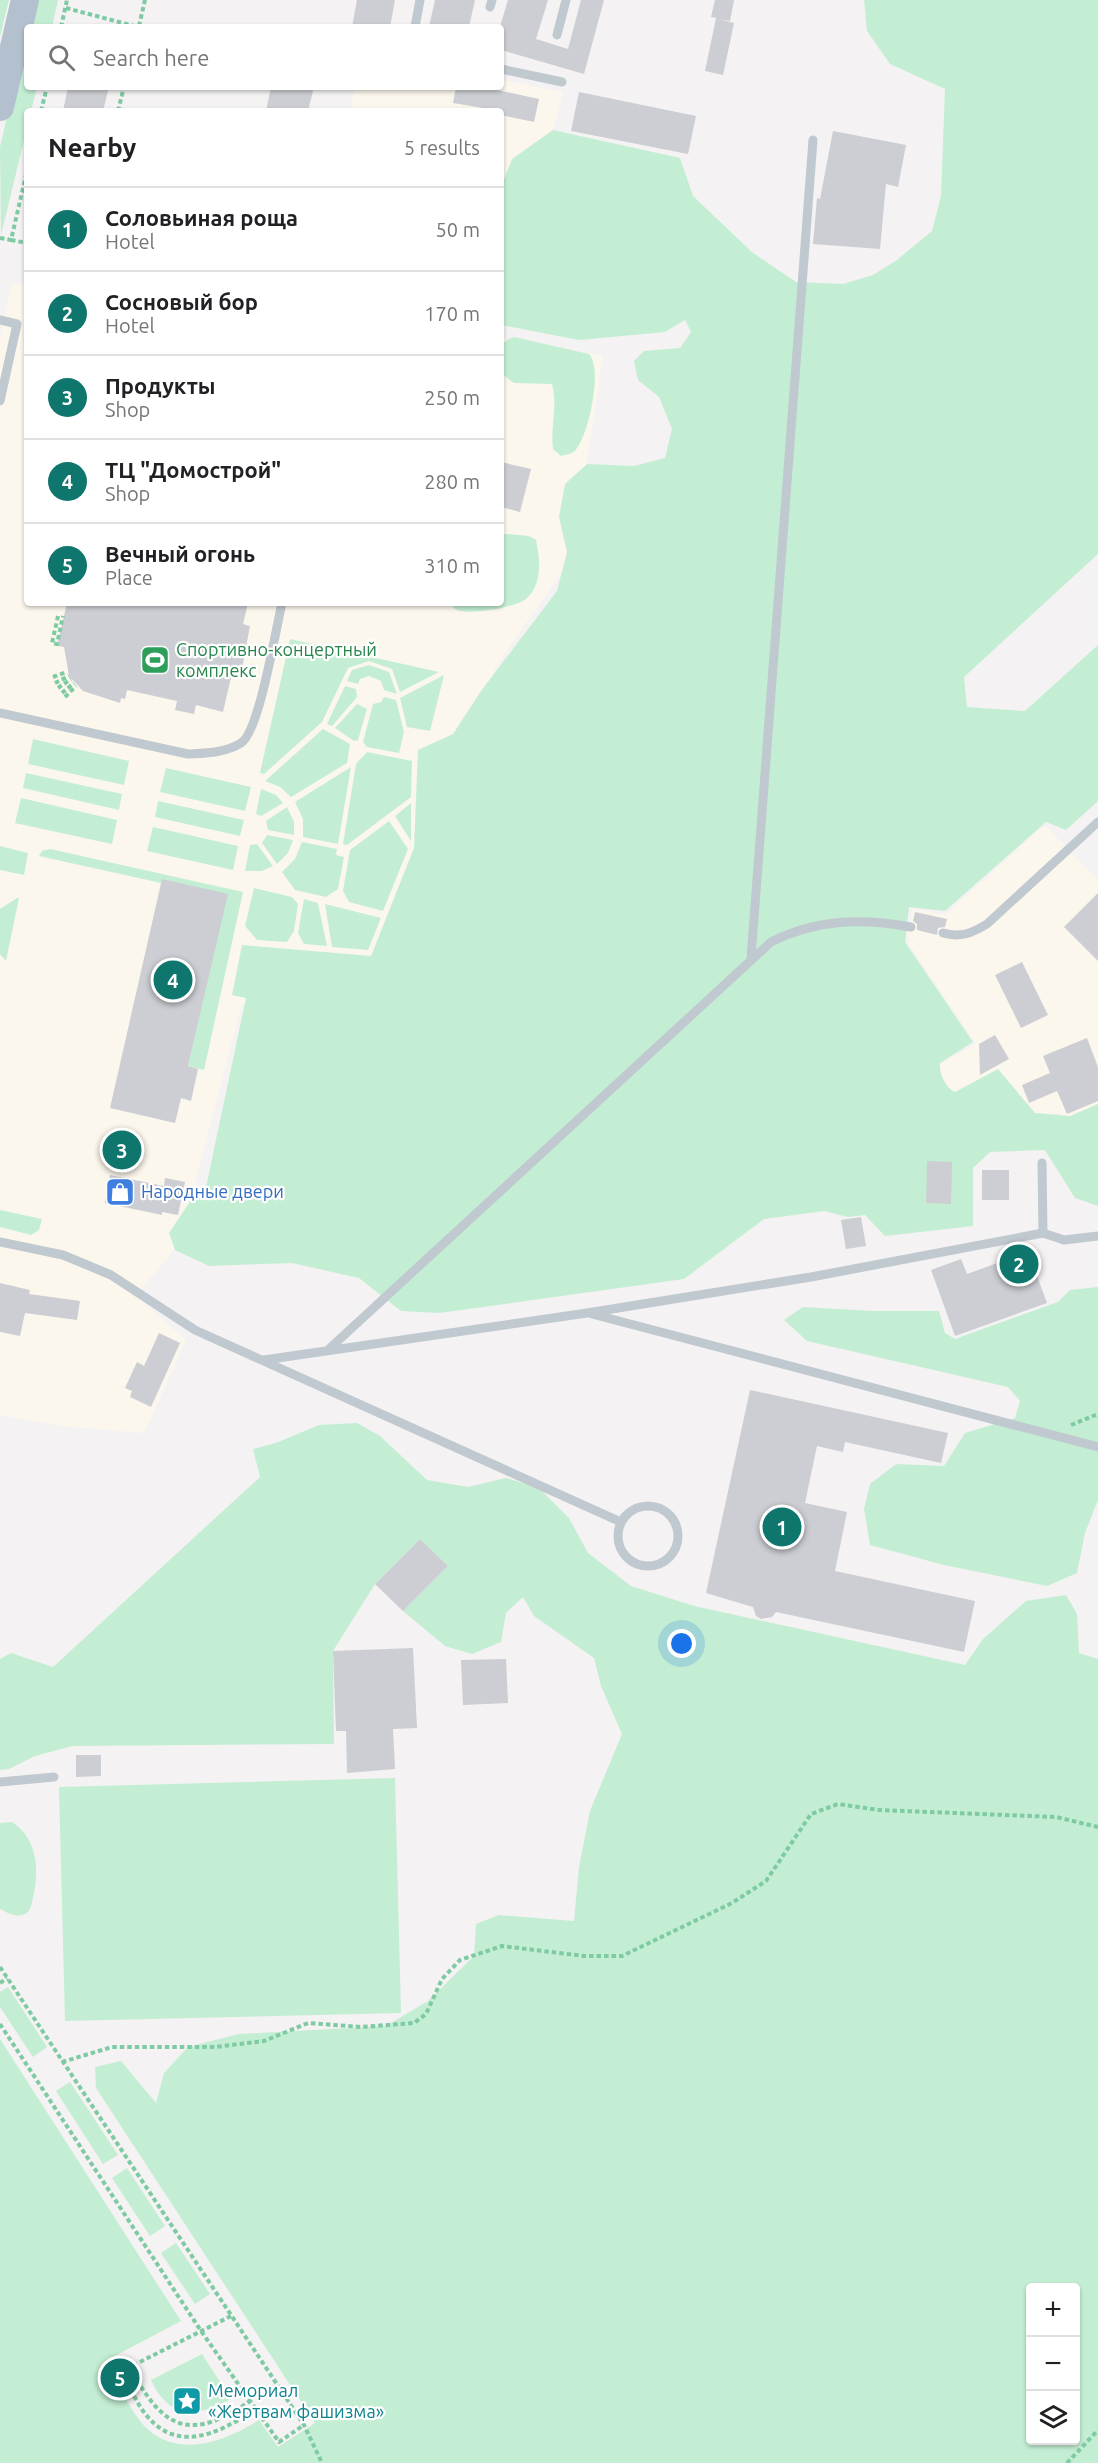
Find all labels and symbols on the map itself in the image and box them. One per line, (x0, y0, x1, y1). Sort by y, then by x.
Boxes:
place label: Спортивно-концертный комплекс (176, 639, 377, 680)
sports icon: Спортивно-концертный комплекс (139, 644, 171, 676)
pin: 4 (154, 958, 192, 1002)
pin: 3 (102, 1128, 142, 1172)
shop icon: Народные двери (104, 1176, 136, 1208)
place label: Народные двери (141, 1181, 284, 1201)
pin: 2 (1000, 1242, 1038, 1286)
pin: 1 (762, 1504, 802, 1550)
your location (667, 1629, 696, 1658)
pin: 5 (100, 2356, 140, 2400)
place label: Мемориал «Жертвам фашизма» (208, 2380, 384, 2421)
place icon: Мемориал «Жертвам фашизма» (171, 2385, 203, 2417)

